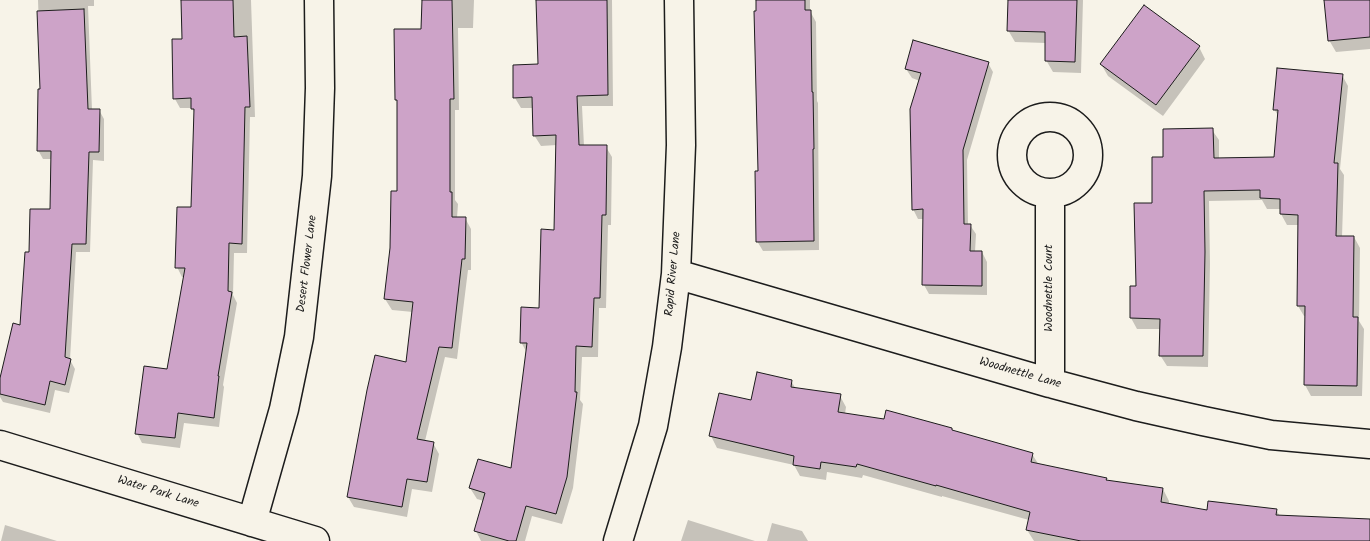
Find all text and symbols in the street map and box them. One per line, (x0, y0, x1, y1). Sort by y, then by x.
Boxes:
street label: Desert Flower Lane (295, 215, 321, 313)
street label: Rapid River Lane (663, 231, 685, 317)
street label: Woodnettle Court (1043, 244, 1057, 332)
street label: Woodnettle Lane (977, 355, 1063, 393)
street label: Water Park Lane (116, 474, 200, 512)

